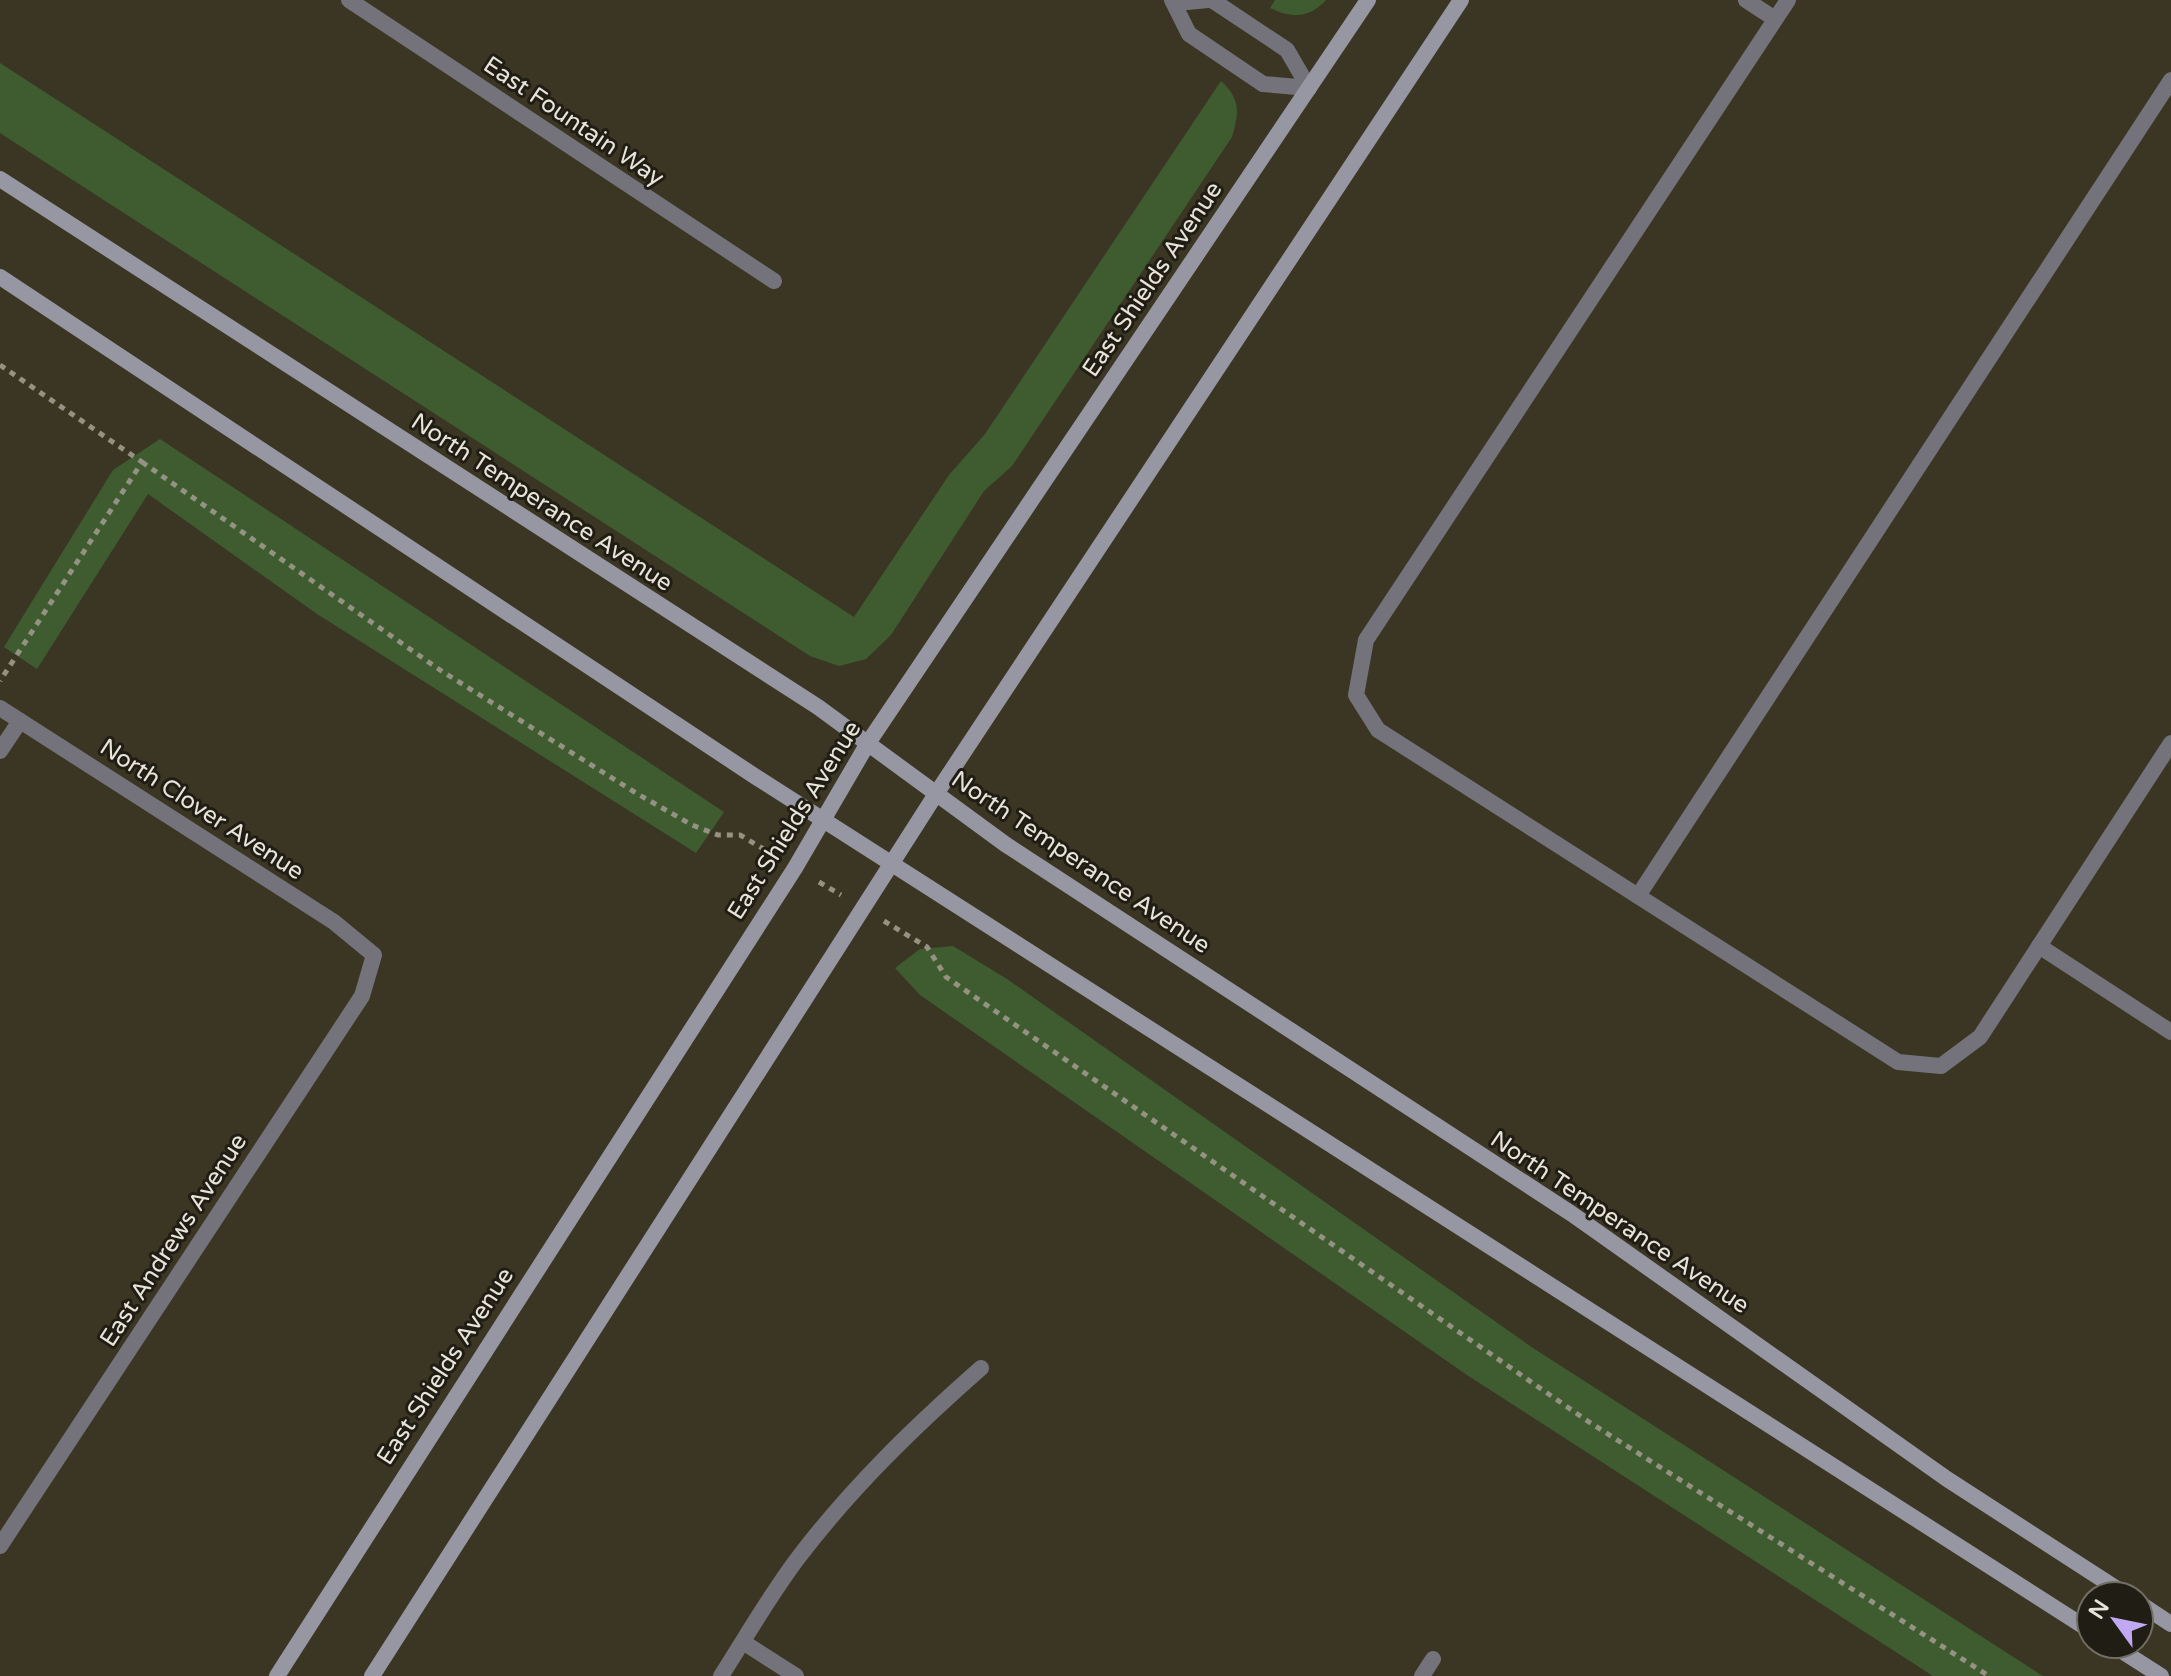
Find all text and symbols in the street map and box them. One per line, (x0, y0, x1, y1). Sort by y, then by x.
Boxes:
street label: East Fountain Way (478, 50, 670, 193)
street label: East Shields Avenue (1076, 176, 1228, 382)
street label: North Temperance Avenue (406, 407, 678, 598)
street label: East Shields Avenue (721, 715, 867, 925)
street label: North Clover Avenue (94, 733, 309, 886)
street label: North Temperance Avenue (946, 765, 1216, 960)
street label: North Temperance Avenue (1485, 1125, 1755, 1320)
street label: East Andrews Avenue (94, 1128, 253, 1352)
street label: East Shields Avenue (371, 1262, 520, 1470)
north arrow (2075, 1580, 2155, 1660)
text: N (2083, 1595, 2115, 1624)

